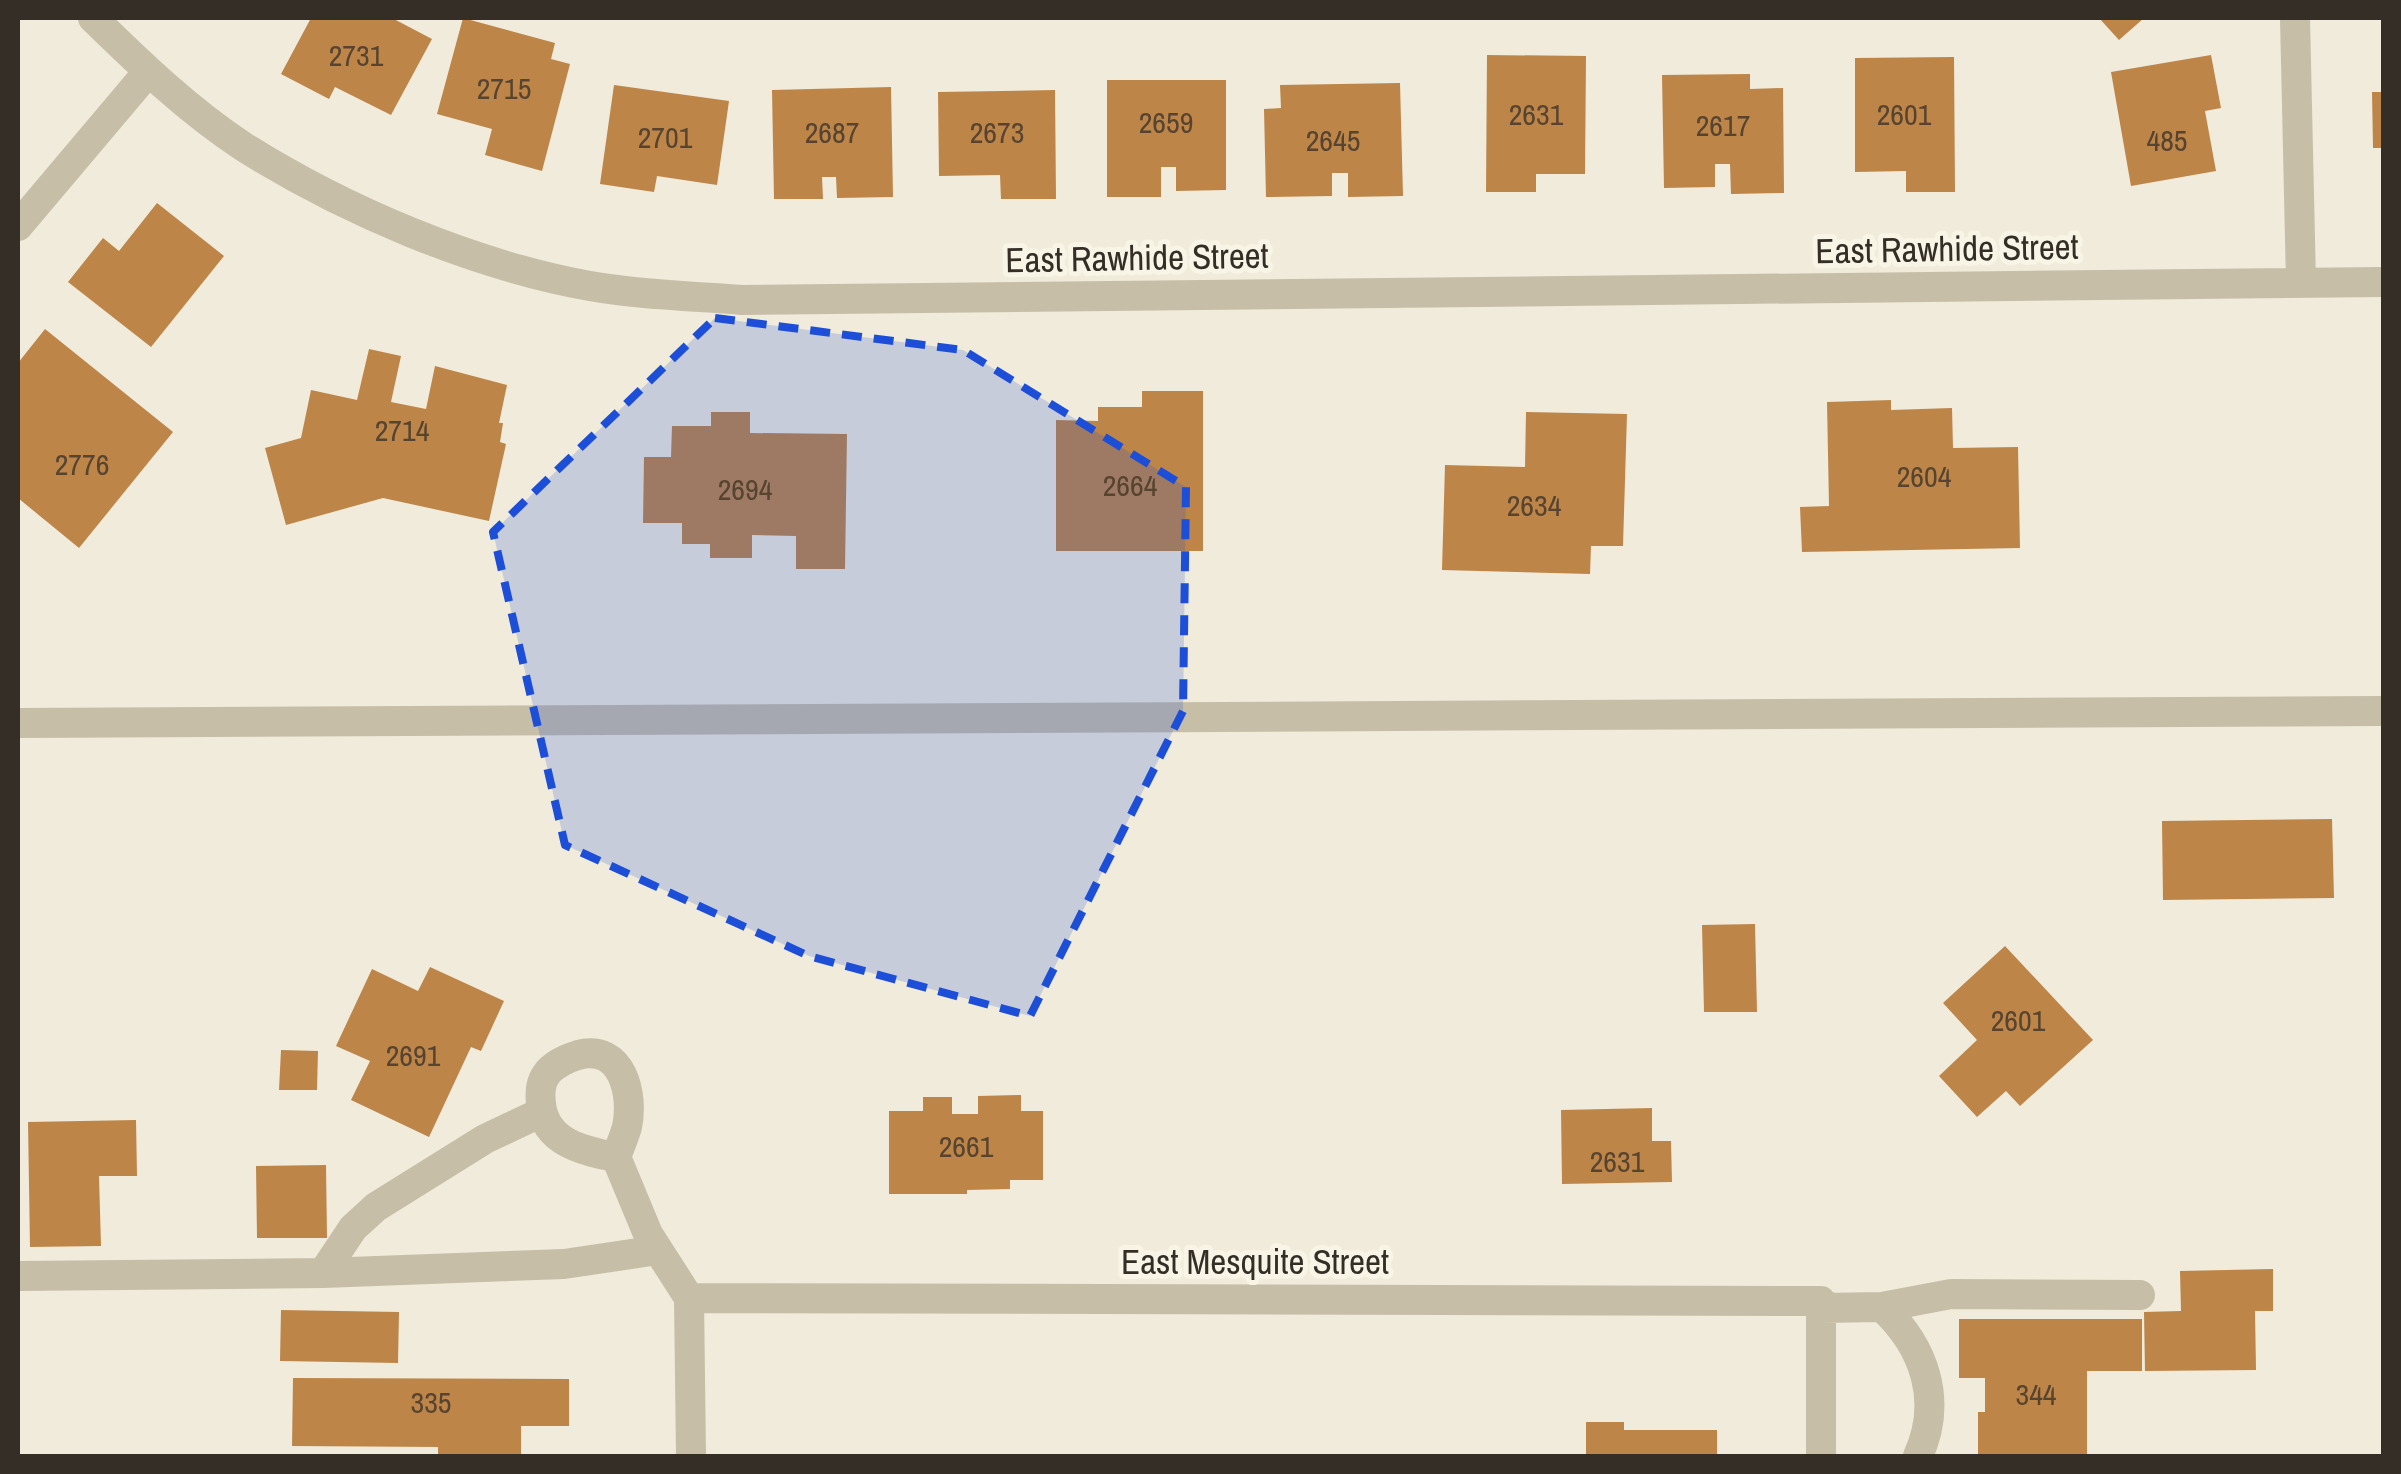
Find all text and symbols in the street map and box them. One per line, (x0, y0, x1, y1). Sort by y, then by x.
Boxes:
house number: 2731 (329, 35, 384, 75)
house number: 2715 (477, 68, 531, 108)
house number: 2631 (1509, 94, 1564, 134)
house number: 2601 (1877, 94, 1932, 134)
house number: 2659 (1139, 102, 1193, 142)
house number: 2617 (1696, 105, 1750, 145)
house number: 2687 (805, 112, 859, 152)
house number: 2673 (970, 112, 1024, 152)
house number: 2701 (638, 117, 693, 157)
house number: 2645 (1306, 120, 1360, 160)
house number: 485 (2146, 120, 2188, 160)
street label: East Rawhide Street (1815, 223, 2079, 274)
street label: East Rawhide Street (1005, 232, 1269, 283)
house number: 2714 (375, 410, 430, 450)
house number: 2776 (55, 444, 109, 484)
house number: 2604 (1897, 456, 1952, 496)
house number: 2664 (1103, 465, 1158, 505)
house number: 2694 (718, 469, 773, 509)
house number: 2634 (1507, 485, 1562, 525)
house number: 2601 (1991, 1000, 2046, 1040)
house number: 2691 (386, 1035, 441, 1075)
house number: 2661 (939, 1126, 994, 1166)
house number: 2631 (1590, 1141, 1645, 1181)
street label: East Mesquite Street (1121, 1238, 1389, 1285)
house number: 344 (2015, 1374, 2057, 1414)
house number: 335 (410, 1382, 452, 1422)

